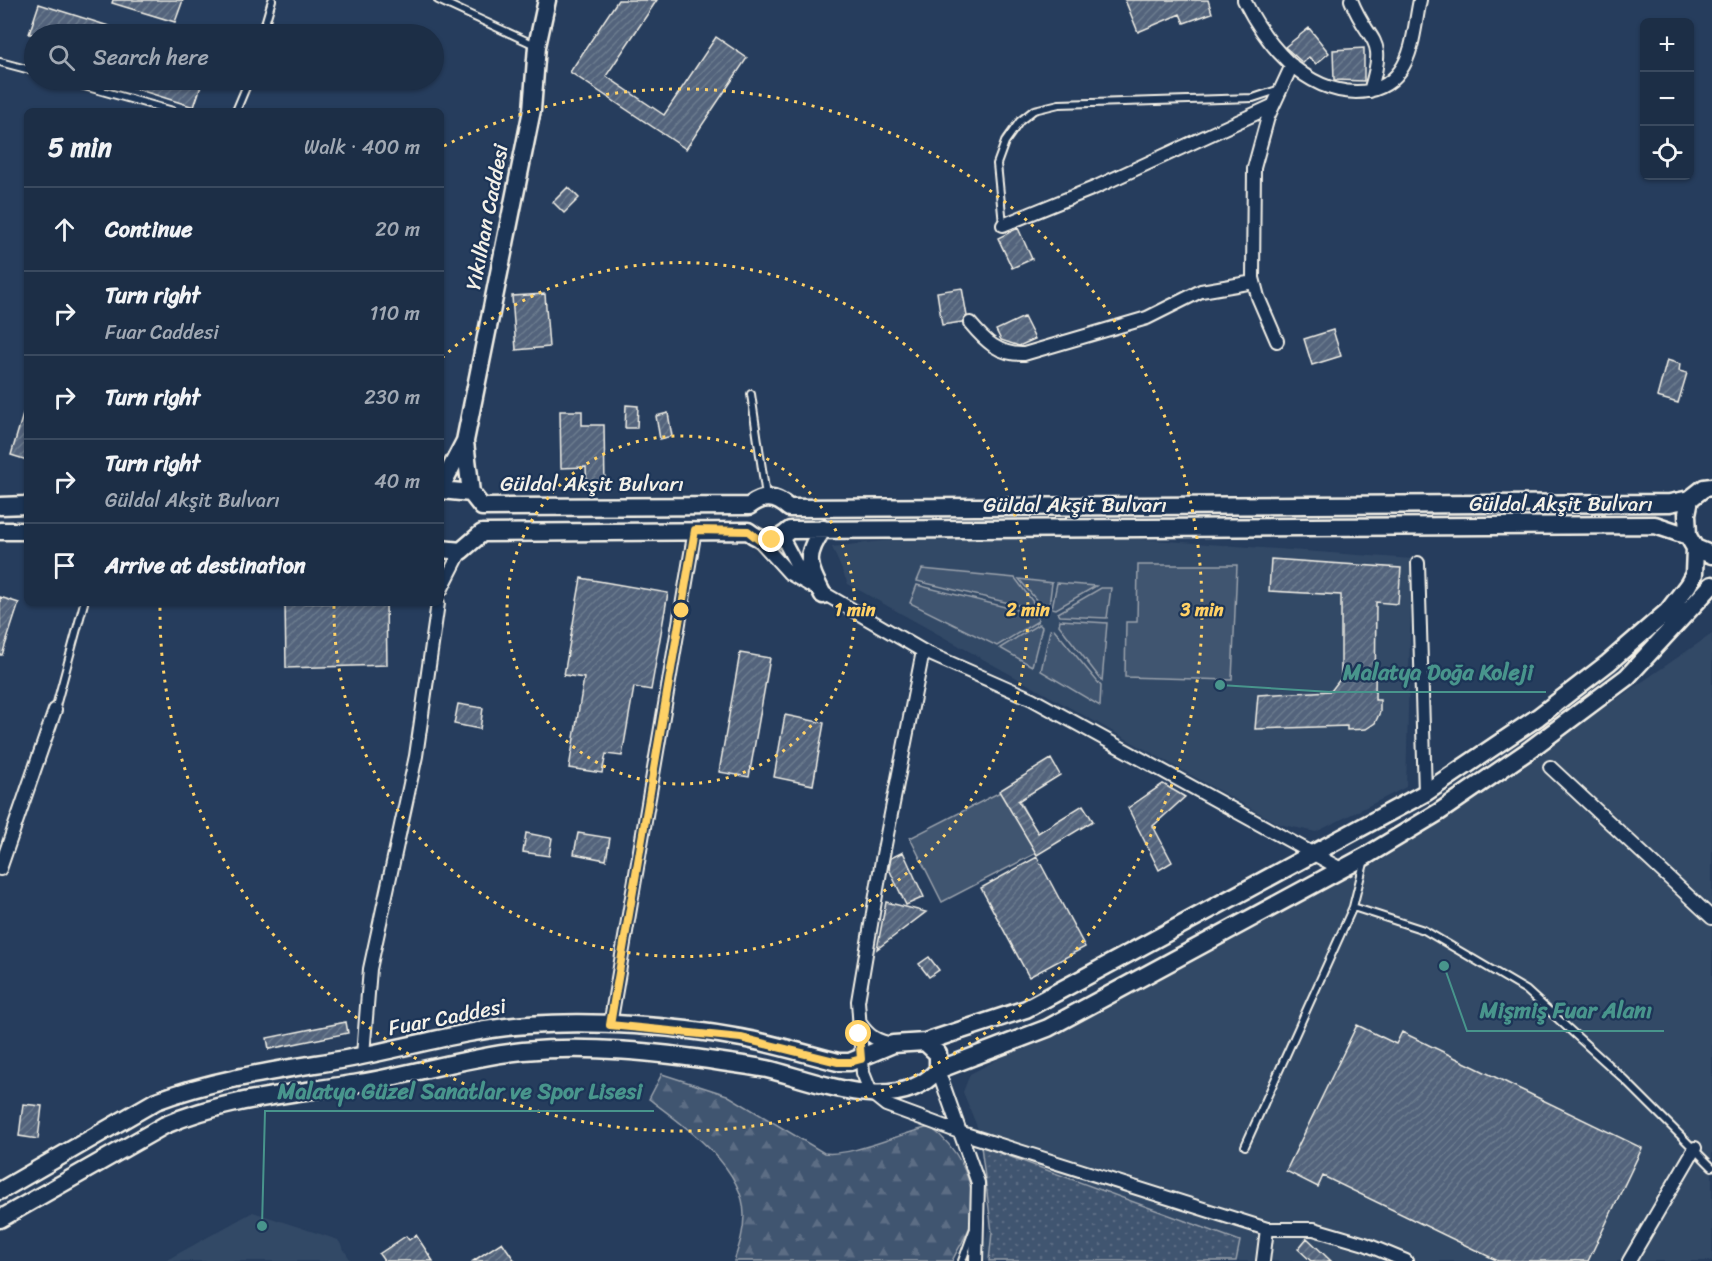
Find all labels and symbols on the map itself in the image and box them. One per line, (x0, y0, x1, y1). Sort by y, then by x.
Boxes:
street label: Yıkılhan Caddesi (454, 140, 520, 293)
street label: Güldal Akşit Bulvarı (500, 465, 684, 503)
street label: Güldal Akşit Bulvarı (1469, 485, 1653, 523)
street label: Güldal Akşit Bulvarı (983, 486, 1167, 524)
route end (758, 526, 784, 552)
text: 1 min (835, 594, 876, 626)
text: 2 min (1005, 594, 1050, 626)
text: 3 min (1179, 594, 1224, 626)
centre of rings (671, 600, 691, 620)
callout: Malatya Doğa Koleji (1331, 652, 1546, 692)
text: Malatya Doğa Koleji (1342, 653, 1535, 692)
street label: Fuar Caddesi (385, 987, 510, 1047)
callout: Mişmiş Fuar Alanı (1467, 991, 1664, 1031)
text: Mişmiş Fuar Alanı (1479, 991, 1652, 1030)
route start (845, 1020, 871, 1046)
callout: Malatya Güzel Sanatlar ve Spor Lisesi (265, 1071, 654, 1111)
text: Malatya Güzel Sanatlar ve Spor Lisesi (277, 1072, 643, 1111)

